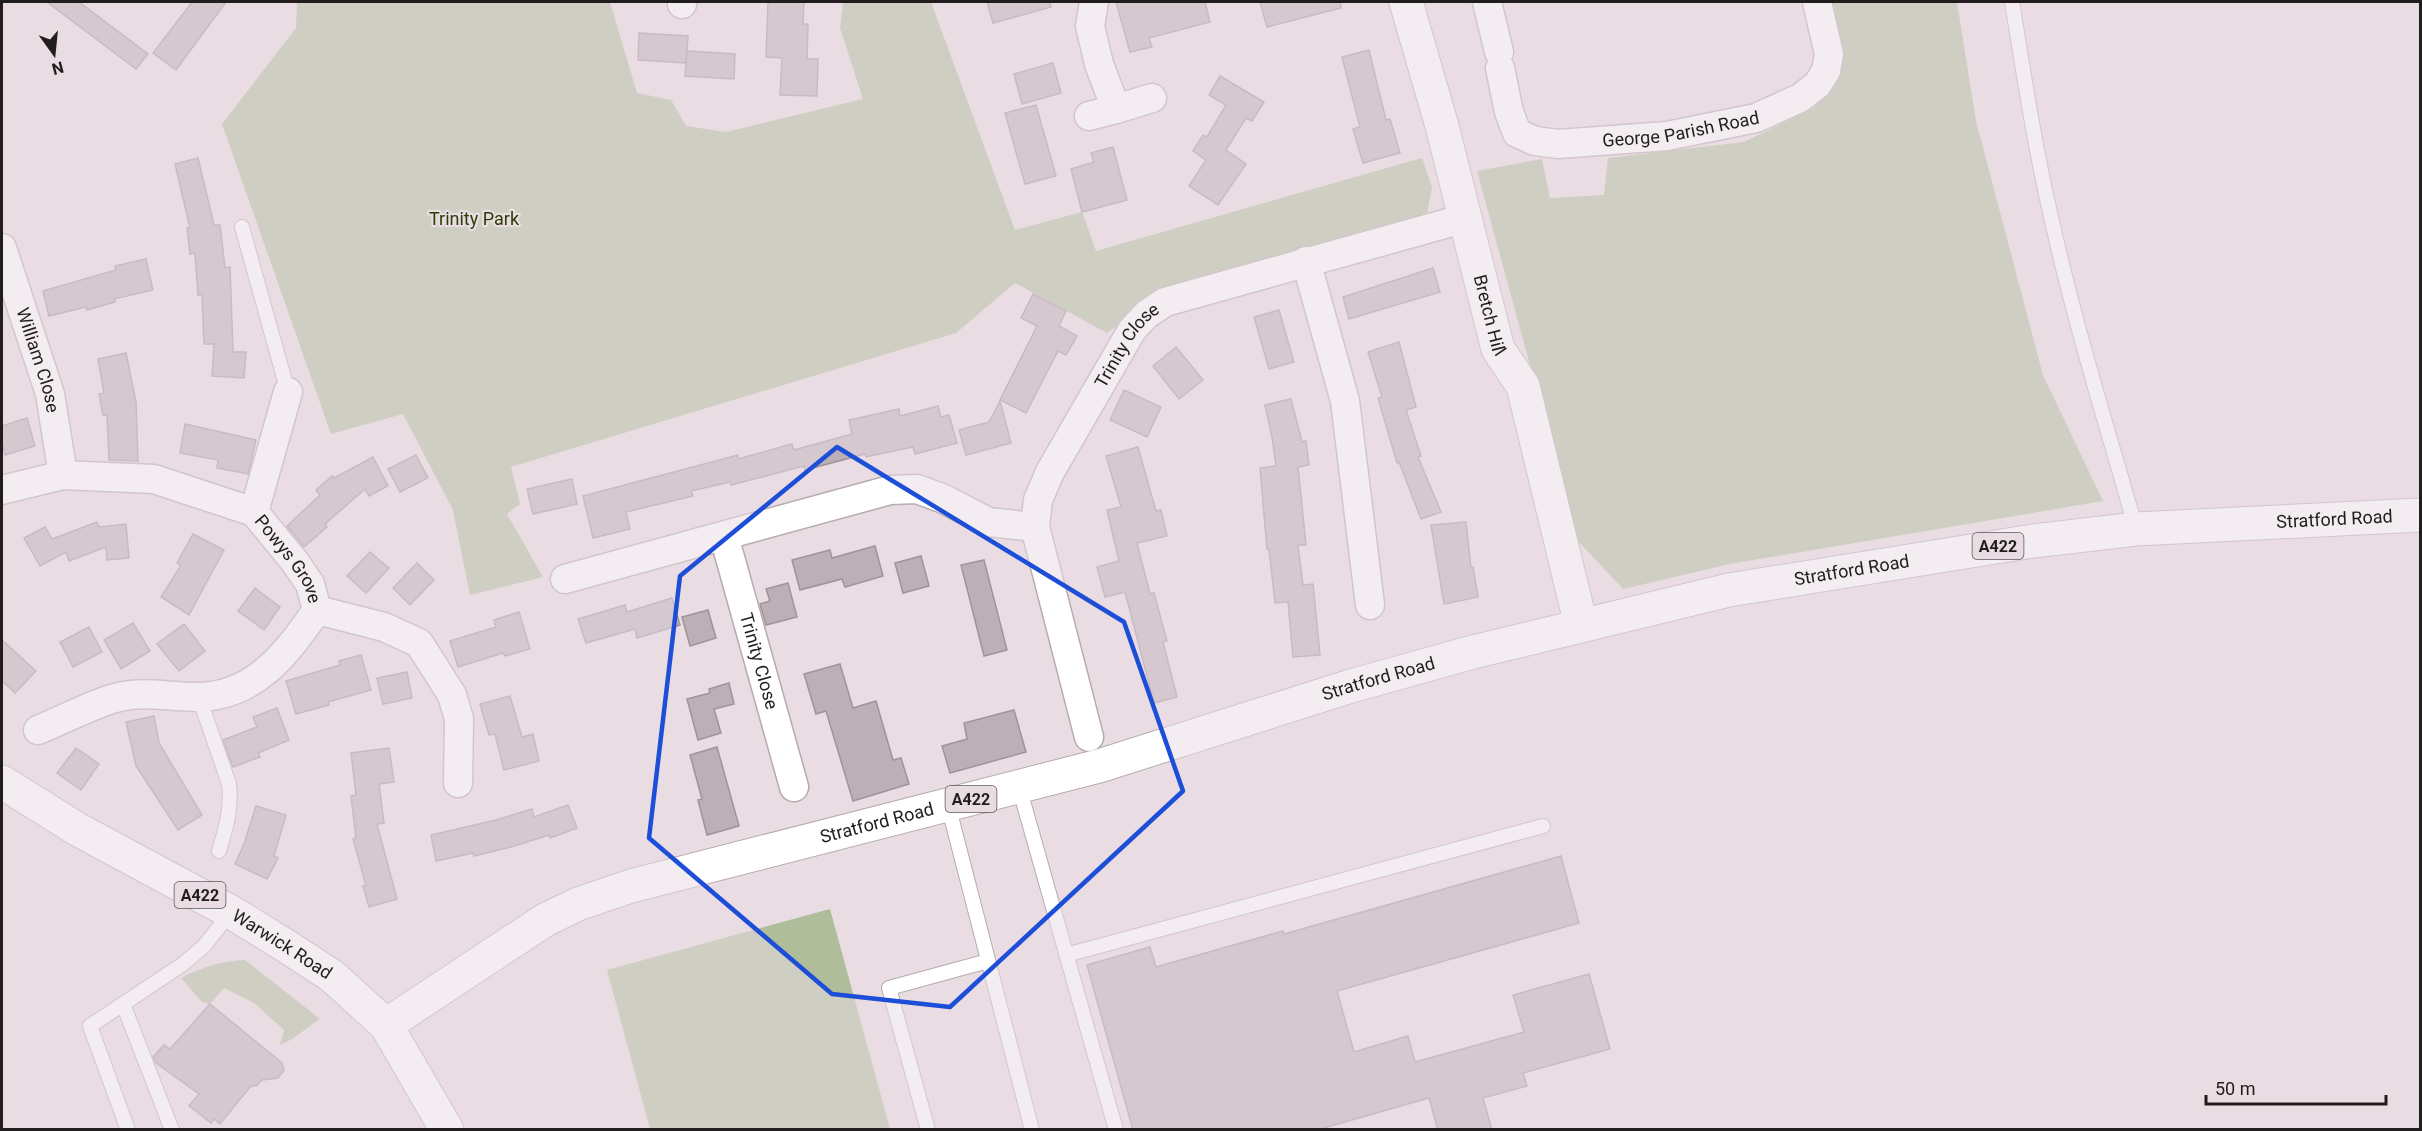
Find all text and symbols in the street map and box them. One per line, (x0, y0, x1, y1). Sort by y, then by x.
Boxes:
north arrow (24, 24, 84, 84)
text: N (50, 57, 66, 79)
street label: George Parish Road (1601, 107, 1761, 151)
park label: Trinity Park (429, 208, 520, 229)
street label: Bretch Hill (1470, 272, 1511, 360)
street label: Trinity Close (1090, 298, 1163, 391)
street label: William Close (12, 305, 64, 414)
street label: Stratford Road (2276, 505, 2393, 532)
street label: Powys Grove (251, 510, 326, 605)
road number: A422 (1972, 533, 2024, 559)
street label: Stratford Road (1792, 550, 1911, 589)
street label: Trinity Close (736, 611, 783, 712)
street label: Stratford Road (1319, 652, 1437, 705)
road number: A422 (946, 786, 996, 812)
street label: Stratford Road (818, 798, 936, 847)
road number: A422 (174, 882, 226, 908)
street label: Warwick Road (229, 905, 336, 983)
scale bar (2206, 1068, 2386, 1106)
text: 50 m (2215, 1078, 2255, 1099)

